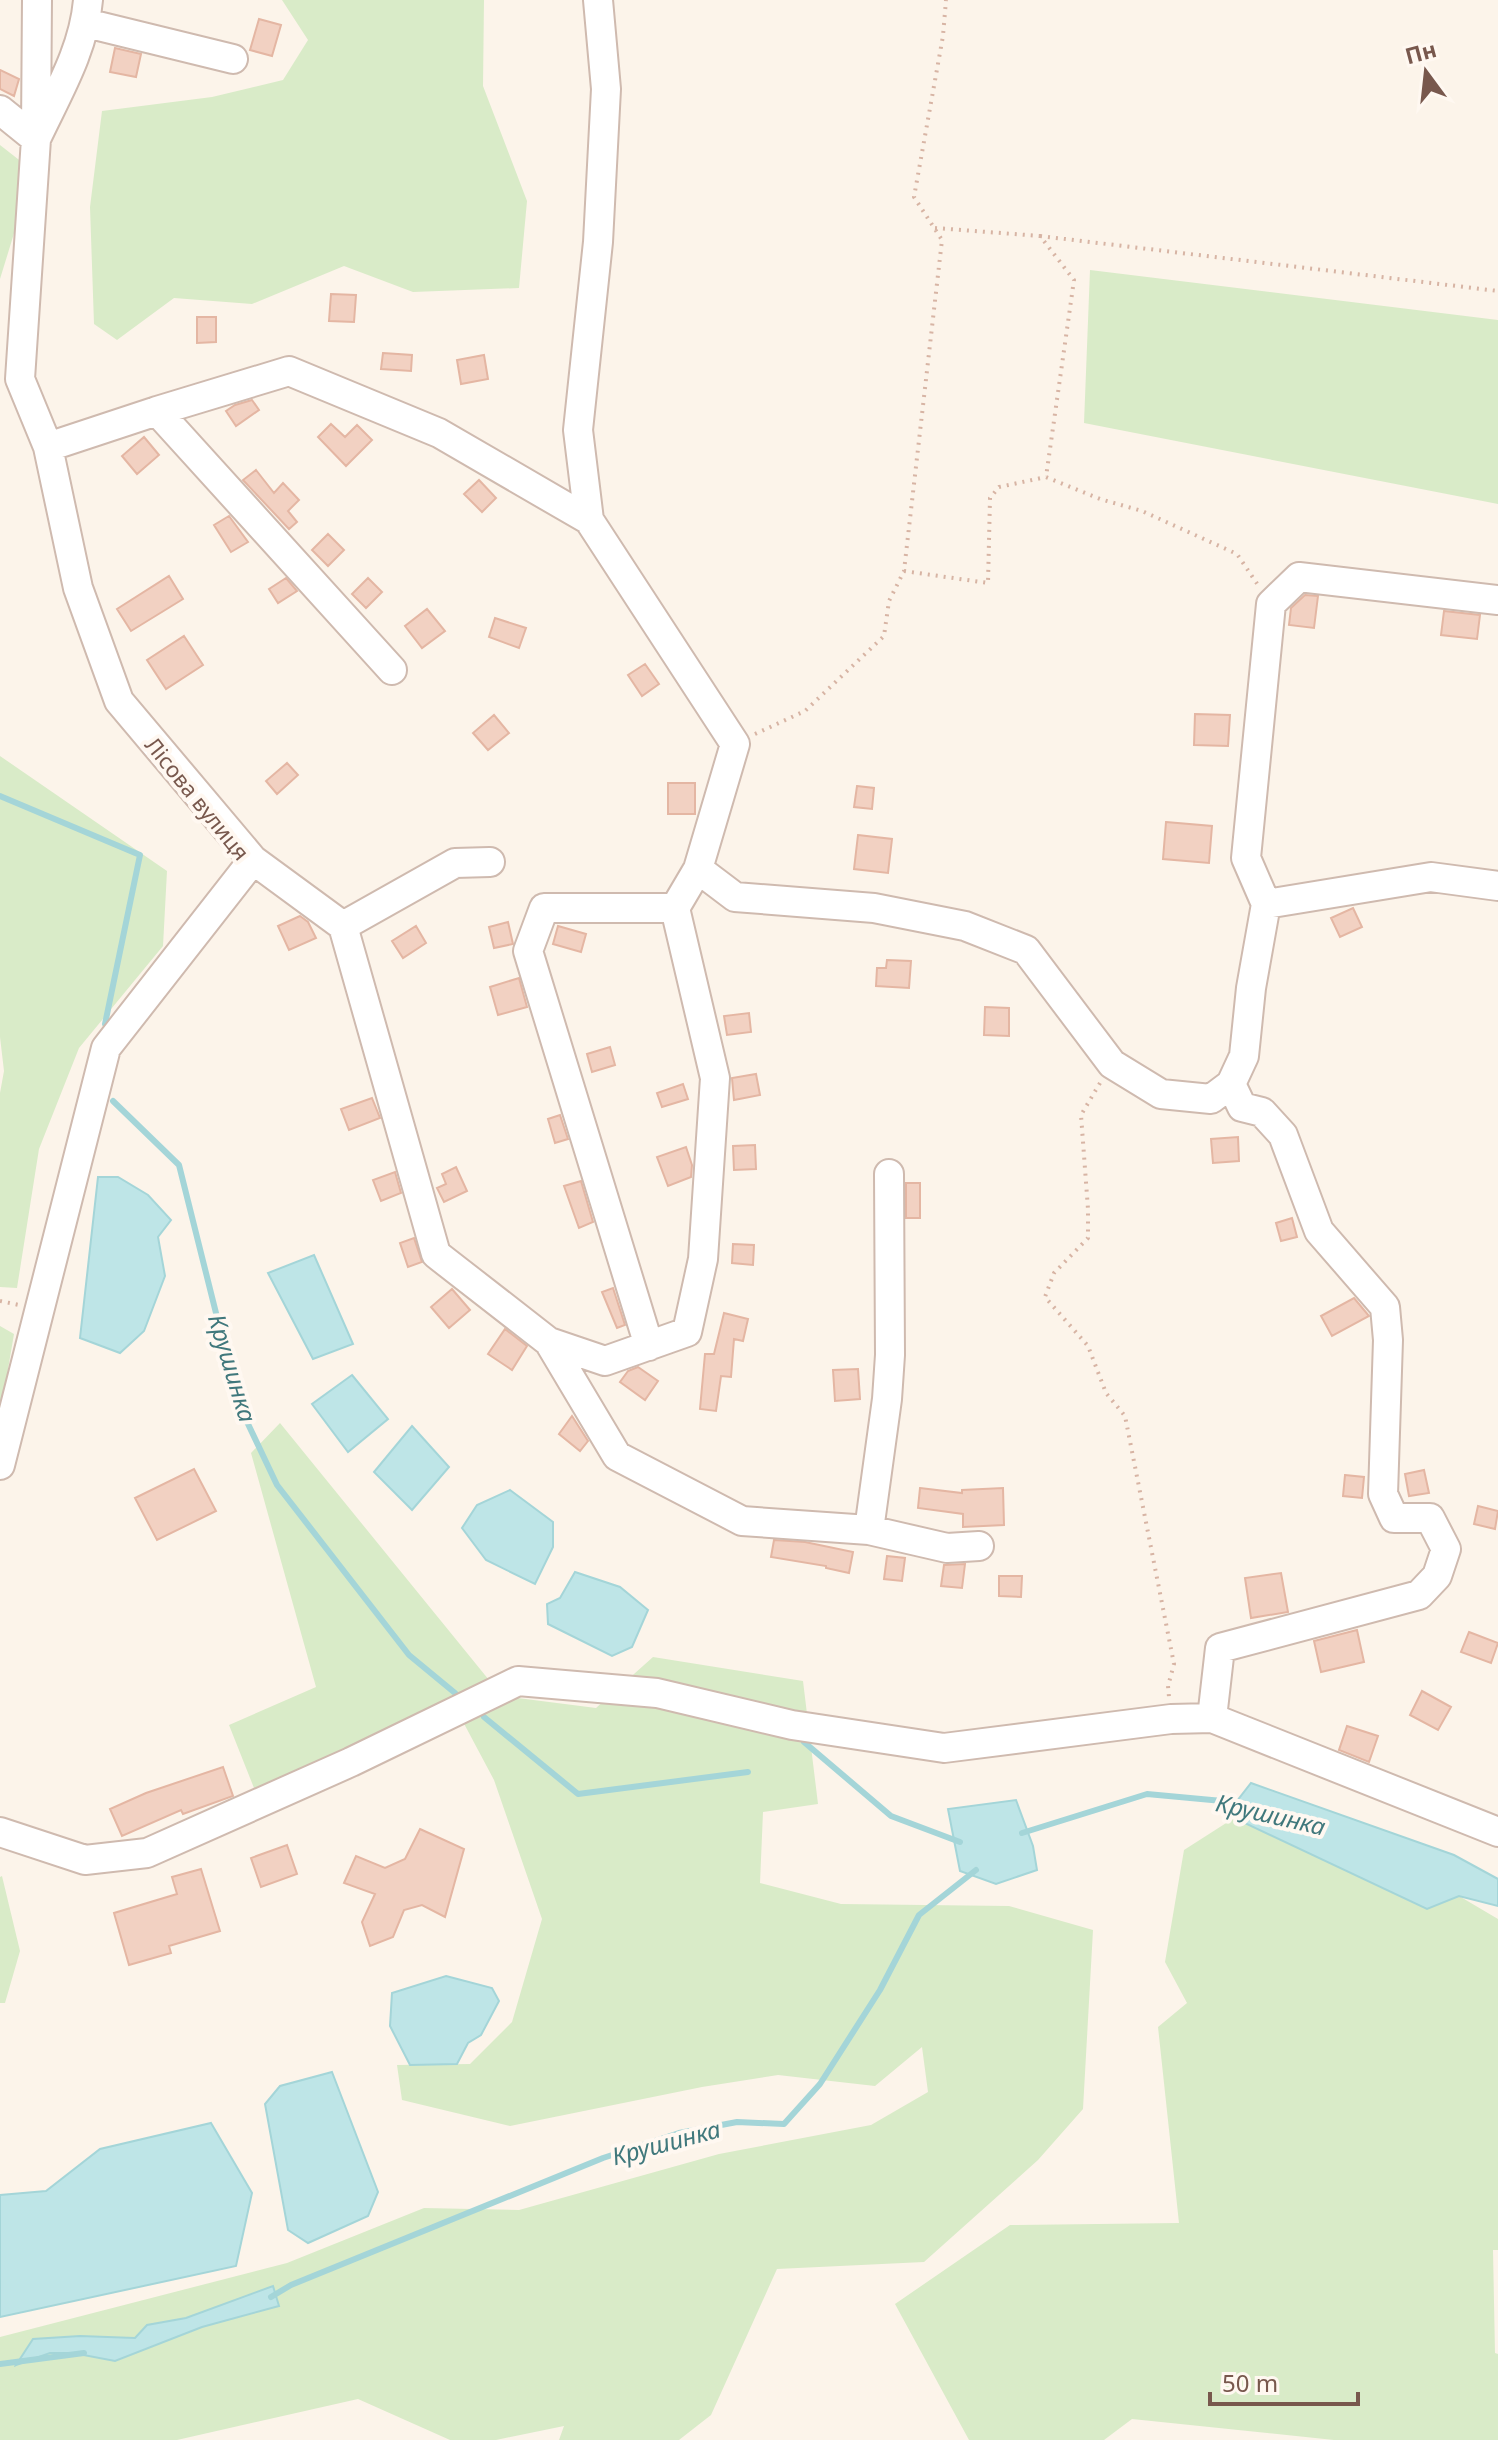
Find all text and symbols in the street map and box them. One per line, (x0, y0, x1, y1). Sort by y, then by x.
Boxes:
north arrow (1386, 32, 1466, 112)
text: Пн (1402, 33, 1440, 70)
street label: Лісова вулиця (139, 730, 257, 866)
water label: Крушинка (201, 1310, 265, 1426)
water label: Крушинка (1213, 1785, 1329, 1843)
water label: Крушинка (608, 2112, 724, 2172)
scale bar (1210, 2356, 1358, 2406)
text: 50 m (1222, 2366, 1278, 2399)

